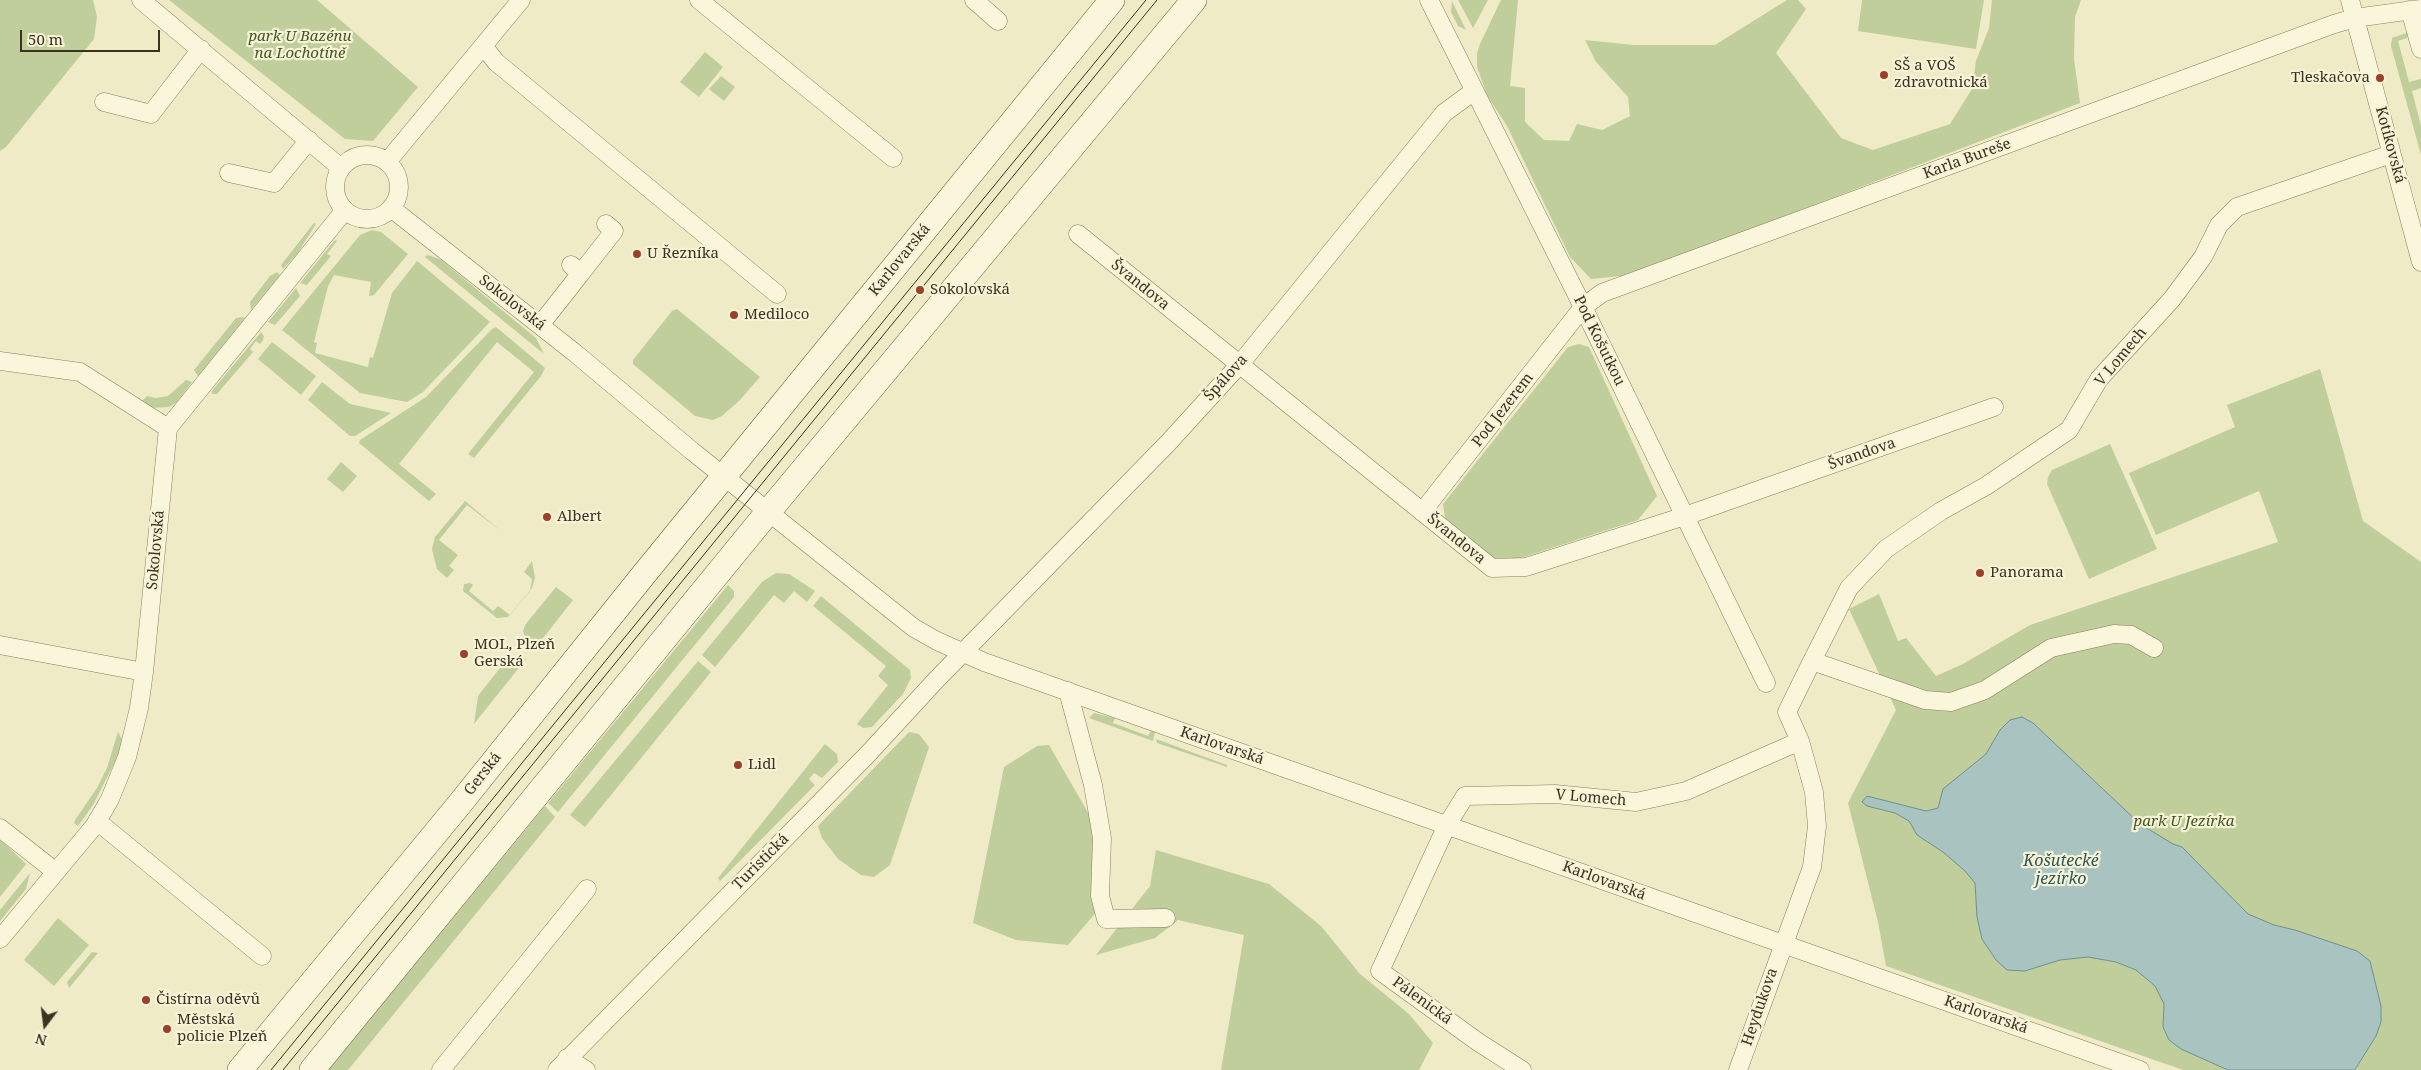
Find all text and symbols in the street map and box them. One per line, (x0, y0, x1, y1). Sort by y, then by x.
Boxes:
scale bar (22, 20, 162, 52)
park label: park U Bazénu na Lochotíně (248, 28, 352, 63)
text: 50 m (28, 29, 63, 49)
place label: SŠ a VOŠ zdravotnická (1894, 57, 1988, 92)
marker: SŠ a VOŠ zdravotnická (1878, 69, 1890, 81)
place label: Tleskačova (2291, 69, 2370, 87)
marker: Tleskačova (2374, 72, 2386, 84)
street label: Kotíkovská (2371, 105, 2409, 185)
street label: Karla Bureše (1921, 135, 2013, 183)
street label: Karlovarská (865, 220, 935, 300)
place label: U Řezníka (647, 245, 719, 263)
marker: U Řezníka (631, 248, 643, 260)
street label: Švandova (1107, 256, 1173, 314)
street label: Sokolovská (475, 271, 549, 335)
place label: Sokolovská (930, 281, 1010, 299)
marker: Sokolovská (914, 284, 926, 296)
street label: Pod Košutkou (1569, 293, 1629, 389)
place label: Mediloco (744, 306, 809, 324)
marker: Mediloco (728, 309, 740, 321)
street label: V Lomech (2091, 324, 2151, 390)
street label: Špálova (1200, 351, 1252, 405)
street label: Pod Jezerem (1468, 369, 1538, 451)
street label: Švandova (1826, 434, 1898, 474)
place label: Albert (557, 508, 602, 526)
street label: Sokolovská (144, 509, 168, 591)
street label: Švandova (1423, 510, 1489, 568)
marker: Albert (541, 511, 553, 523)
place label: Panorama (1990, 564, 2064, 582)
marker: Panorama (1974, 567, 1986, 579)
place label: MOL, Plzeň Gerská (474, 636, 555, 671)
marker: MOL, Plzeň Gerská (458, 648, 470, 660)
street label: Karlovarská (1178, 723, 1266, 769)
street label: Gerská (461, 749, 505, 799)
place label: Lidl (748, 756, 776, 774)
marker: Lidl (732, 759, 744, 771)
street label: V Lomech (1555, 786, 1627, 810)
park label: park U Jezírka (2134, 813, 2234, 831)
street label: Turistická (729, 830, 793, 894)
water label: Košutecké jezírko (2023, 851, 2099, 889)
street label: Karlovarská (1560, 858, 1648, 904)
street label: Heydukova (1738, 966, 1782, 1048)
street label: Pálenická (1389, 973, 1455, 1029)
place label: Čistírna oděvů (156, 991, 260, 1009)
street label: Karlovarská (1942, 992, 2030, 1038)
marker: Čistírna oděvů (140, 994, 152, 1006)
north arrow (20, 1000, 70, 1050)
place label: Městská policie Plzeň (177, 1011, 267, 1046)
marker: Městská policie Plzeň (161, 1023, 173, 1035)
text: N (33, 1029, 49, 1051)

